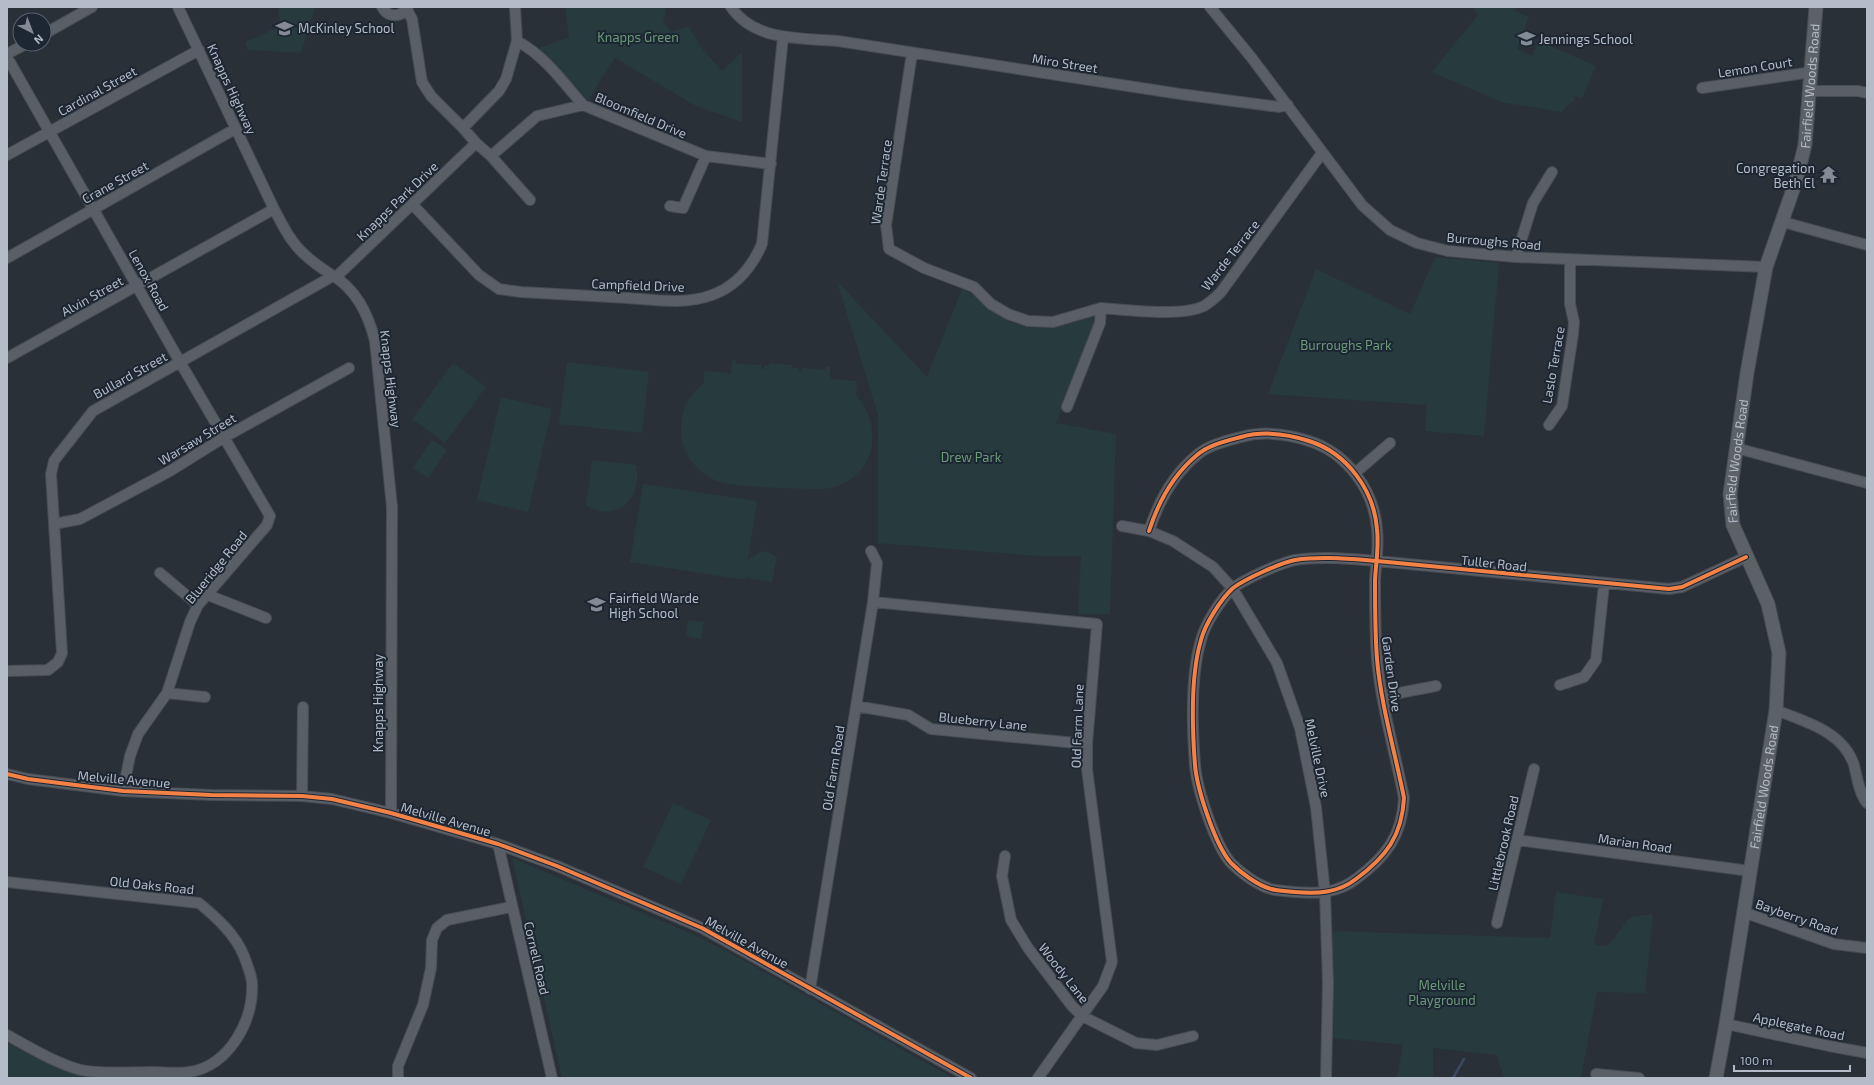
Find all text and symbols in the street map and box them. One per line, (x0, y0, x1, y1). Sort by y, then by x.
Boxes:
north arrow (12, 12, 52, 52)
school or university icon: McKinley School (275, 18, 295, 38)
place label: McKinley School (298, 20, 394, 36)
street label: Fairfield Woods Road (1797, 23, 1823, 149)
park label: Knapps Green (597, 29, 679, 45)
school or university icon: Jennings School (1516, 29, 1536, 49)
place label: Jennings School (1539, 31, 1633, 47)
text: N (32, 32, 46, 47)
street label: Knapps Highway (204, 41, 260, 137)
street label: Miro Street (1031, 50, 1099, 76)
street label: Lemon Court (1717, 53, 1793, 81)
street label: Cardinal Street (55, 63, 139, 119)
street label: Bloomfield Drive (593, 88, 689, 142)
street label: Warde Terrace (867, 139, 895, 225)
street label: Crane Street (79, 157, 151, 207)
street label: Knapps Park Drive (353, 158, 441, 244)
place label: Congregation Beth El (1736, 160, 1815, 191)
temple icon: Congregation Beth El (1818, 165, 1838, 185)
street label: Warde Terrace (1197, 216, 1263, 294)
street label: Burroughs Road (1446, 229, 1542, 253)
street label: Lenox Road (125, 246, 173, 314)
street label: Alvin Street (58, 272, 126, 320)
street label: Campfield Drive (591, 275, 685, 295)
street label: Laslo Terrace (1538, 325, 1568, 405)
street label: Knapps Highway (377, 329, 405, 429)
park label: Burroughs Park (1300, 337, 1392, 353)
street label: Bullard Street (90, 348, 170, 402)
street label: Fairfield Woods Road (1722, 398, 1751, 524)
street label: Warsaw Street (155, 410, 239, 468)
park label: Drew Park (941, 449, 1002, 465)
street label: Blueridge Road (182, 527, 250, 607)
street label: Tuller Road (1460, 552, 1528, 574)
place label: Fairfield Warde High School (609, 590, 699, 621)
school or university icon: Fairfield Warde High School (586, 595, 606, 615)
street label: Garden Drive (1379, 635, 1405, 713)
street label: Knapps Highway (370, 654, 386, 752)
street label: Old Farm Lane (1068, 683, 1086, 769)
street label: Blueberry Lane (938, 708, 1028, 734)
street label: Melville Drive (1302, 717, 1334, 799)
street label: Old Farm Road (818, 724, 848, 812)
street label: Fairfield Woods Road (1746, 724, 1781, 850)
street label: Melville Avenue (77, 767, 171, 791)
street label: Littlebrook Road (1484, 794, 1522, 892)
street label: Melville Avenue (399, 799, 493, 840)
street label: Marian Road (1597, 830, 1673, 856)
street label: Old Oaks Road (109, 873, 195, 897)
street label: Bayberry Road (1754, 895, 1840, 939)
street label: Melville Avenue (702, 912, 792, 972)
street label: Cornell Road (521, 920, 553, 996)
street label: Woody Lane (1035, 940, 1093, 1006)
park label: Melville Playground (1408, 977, 1476, 1008)
street label: Applegate Road (1752, 1008, 1846, 1044)
scale bar (1734, 1047, 1850, 1073)
text: 100 m (1740, 1053, 1772, 1067)

